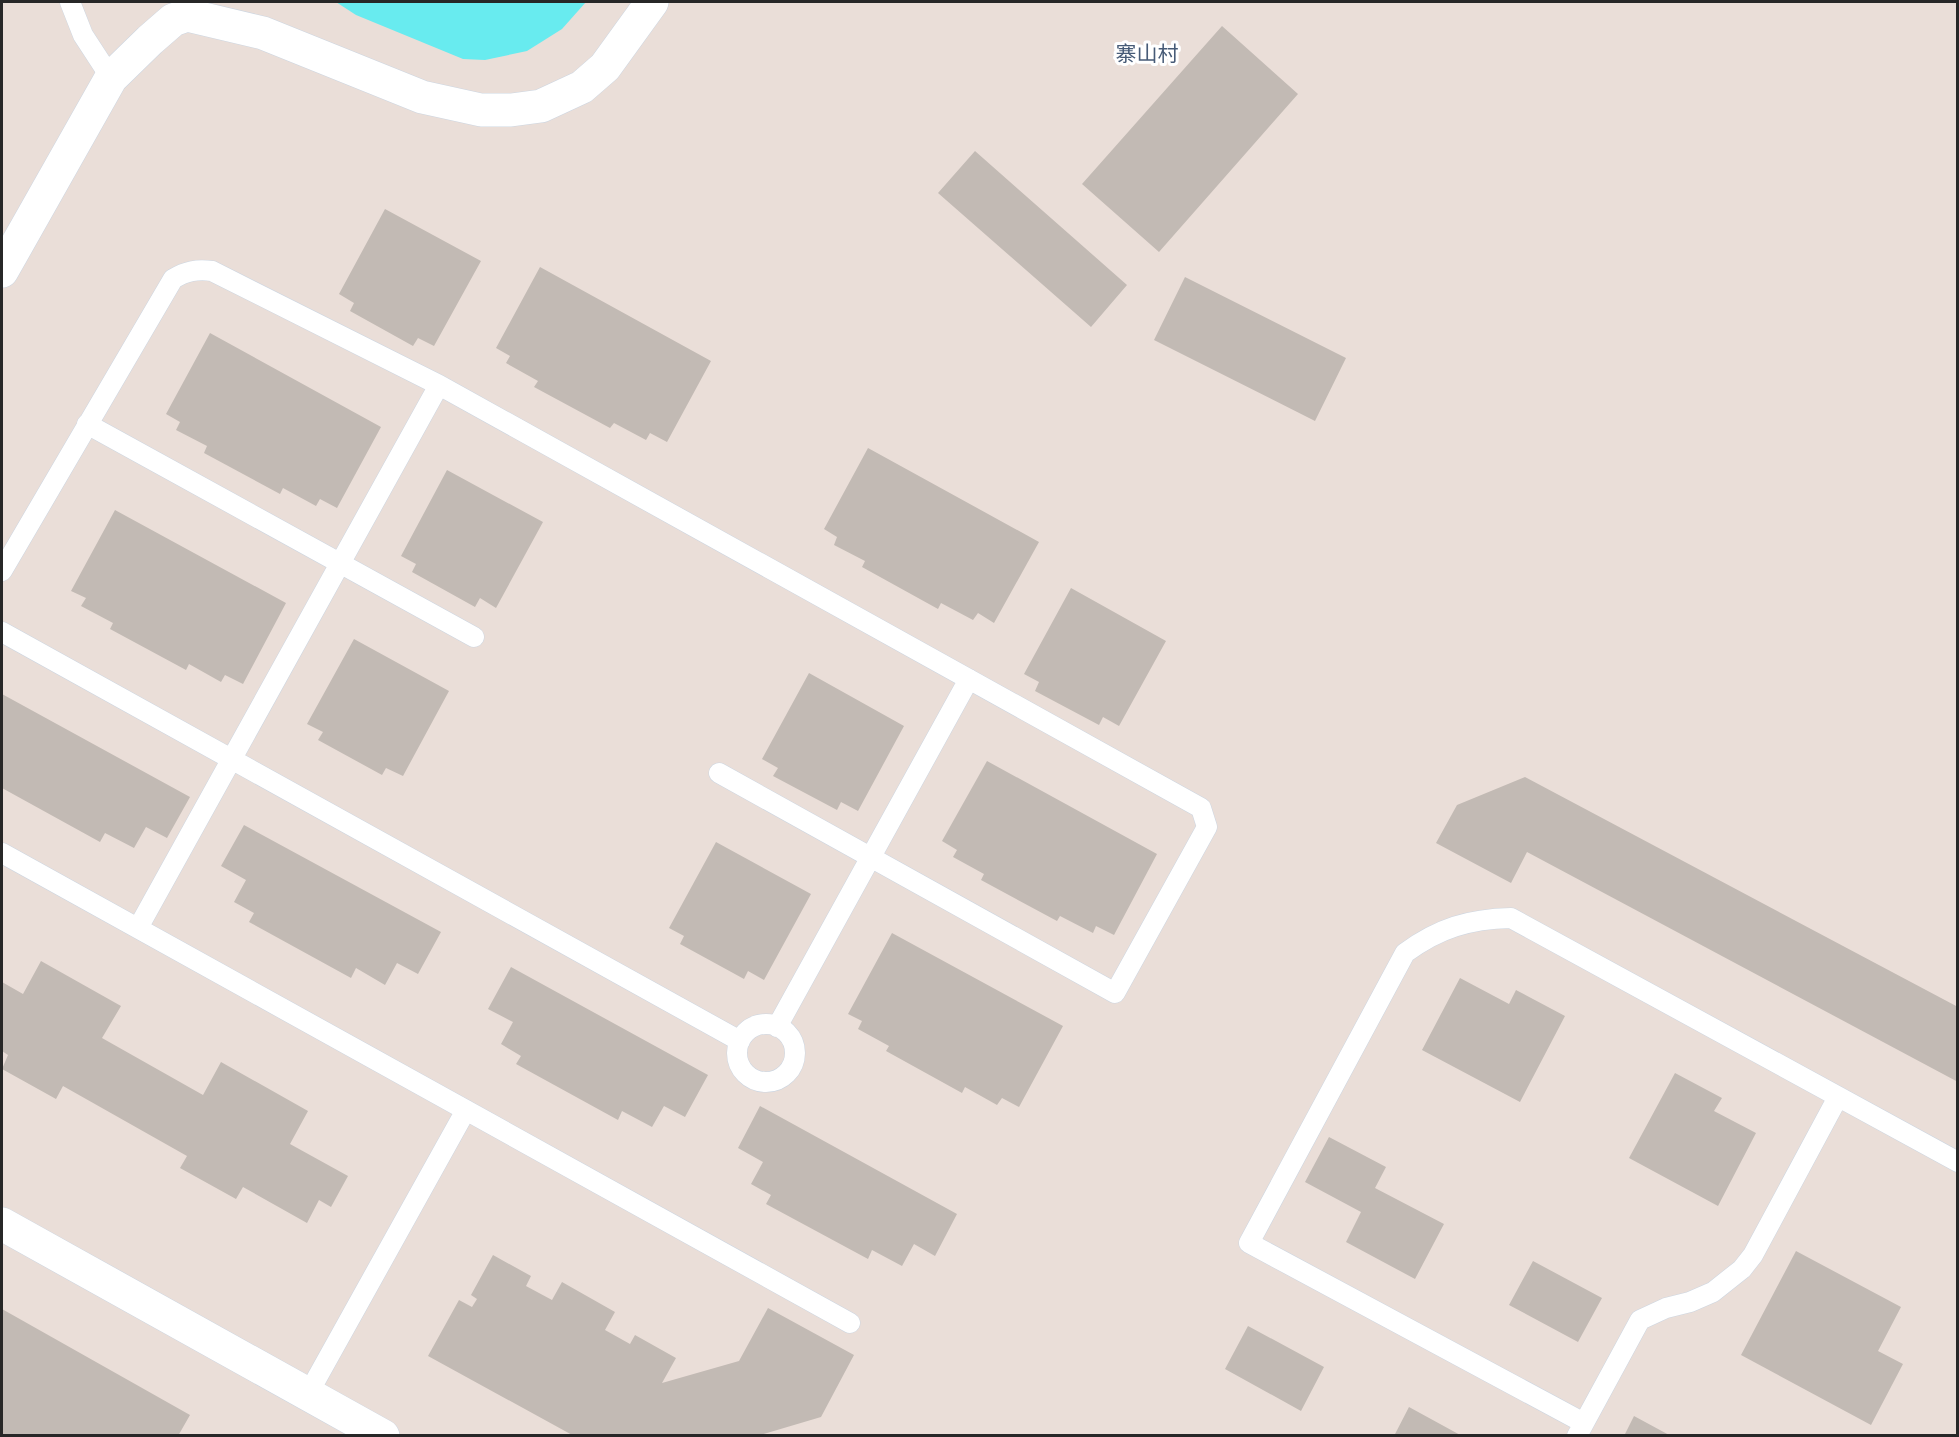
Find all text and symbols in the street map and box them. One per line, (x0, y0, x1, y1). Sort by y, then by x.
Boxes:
district label: 寨山村 (1116, 39, 1179, 68)

